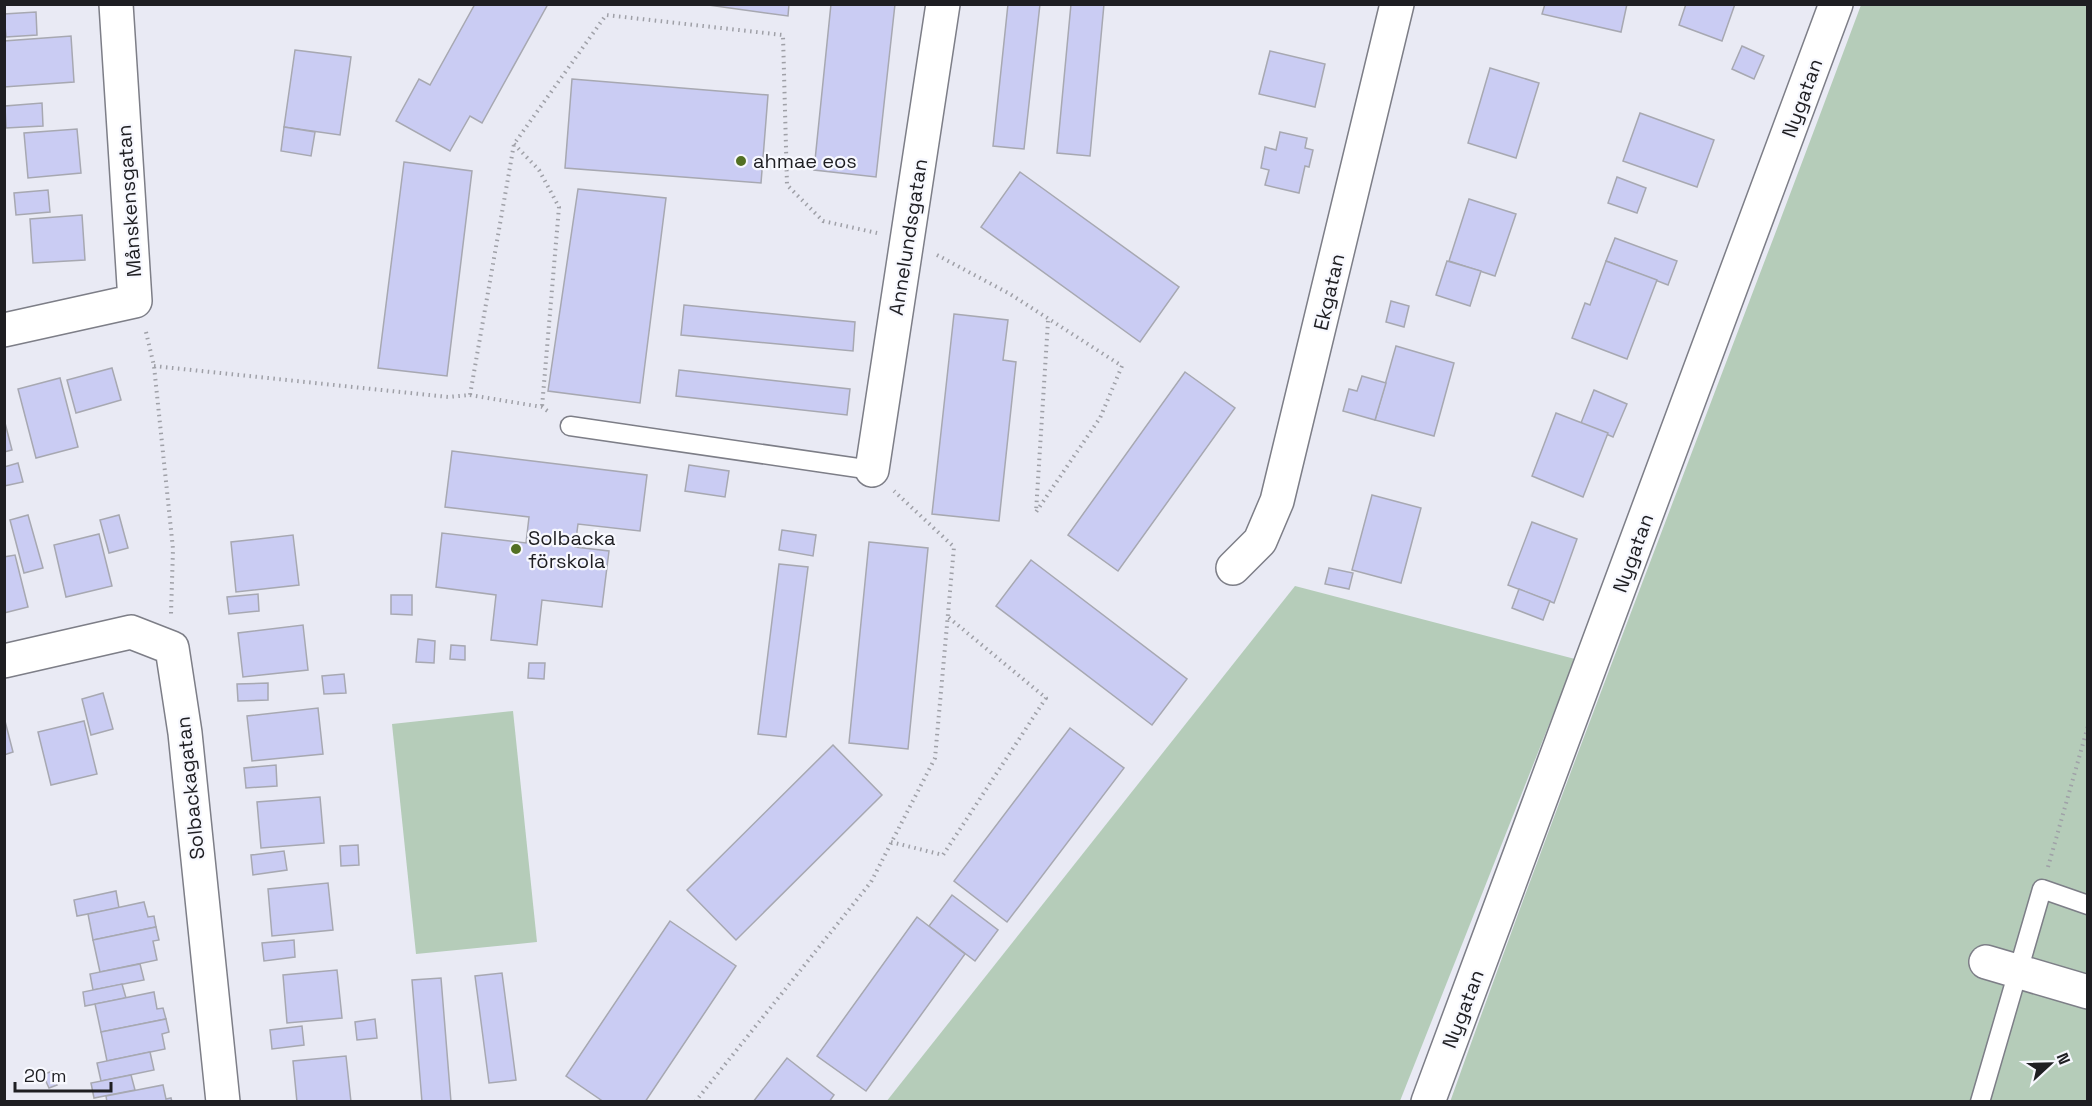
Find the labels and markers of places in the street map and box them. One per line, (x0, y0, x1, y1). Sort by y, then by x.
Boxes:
place label: ahmae eos (753, 148, 857, 174)
marker: ahmae eos (734, 154, 748, 168)
place label: Solbacka förskola (528, 525, 616, 574)
marker: Solbacka förskola (509, 542, 523, 556)

